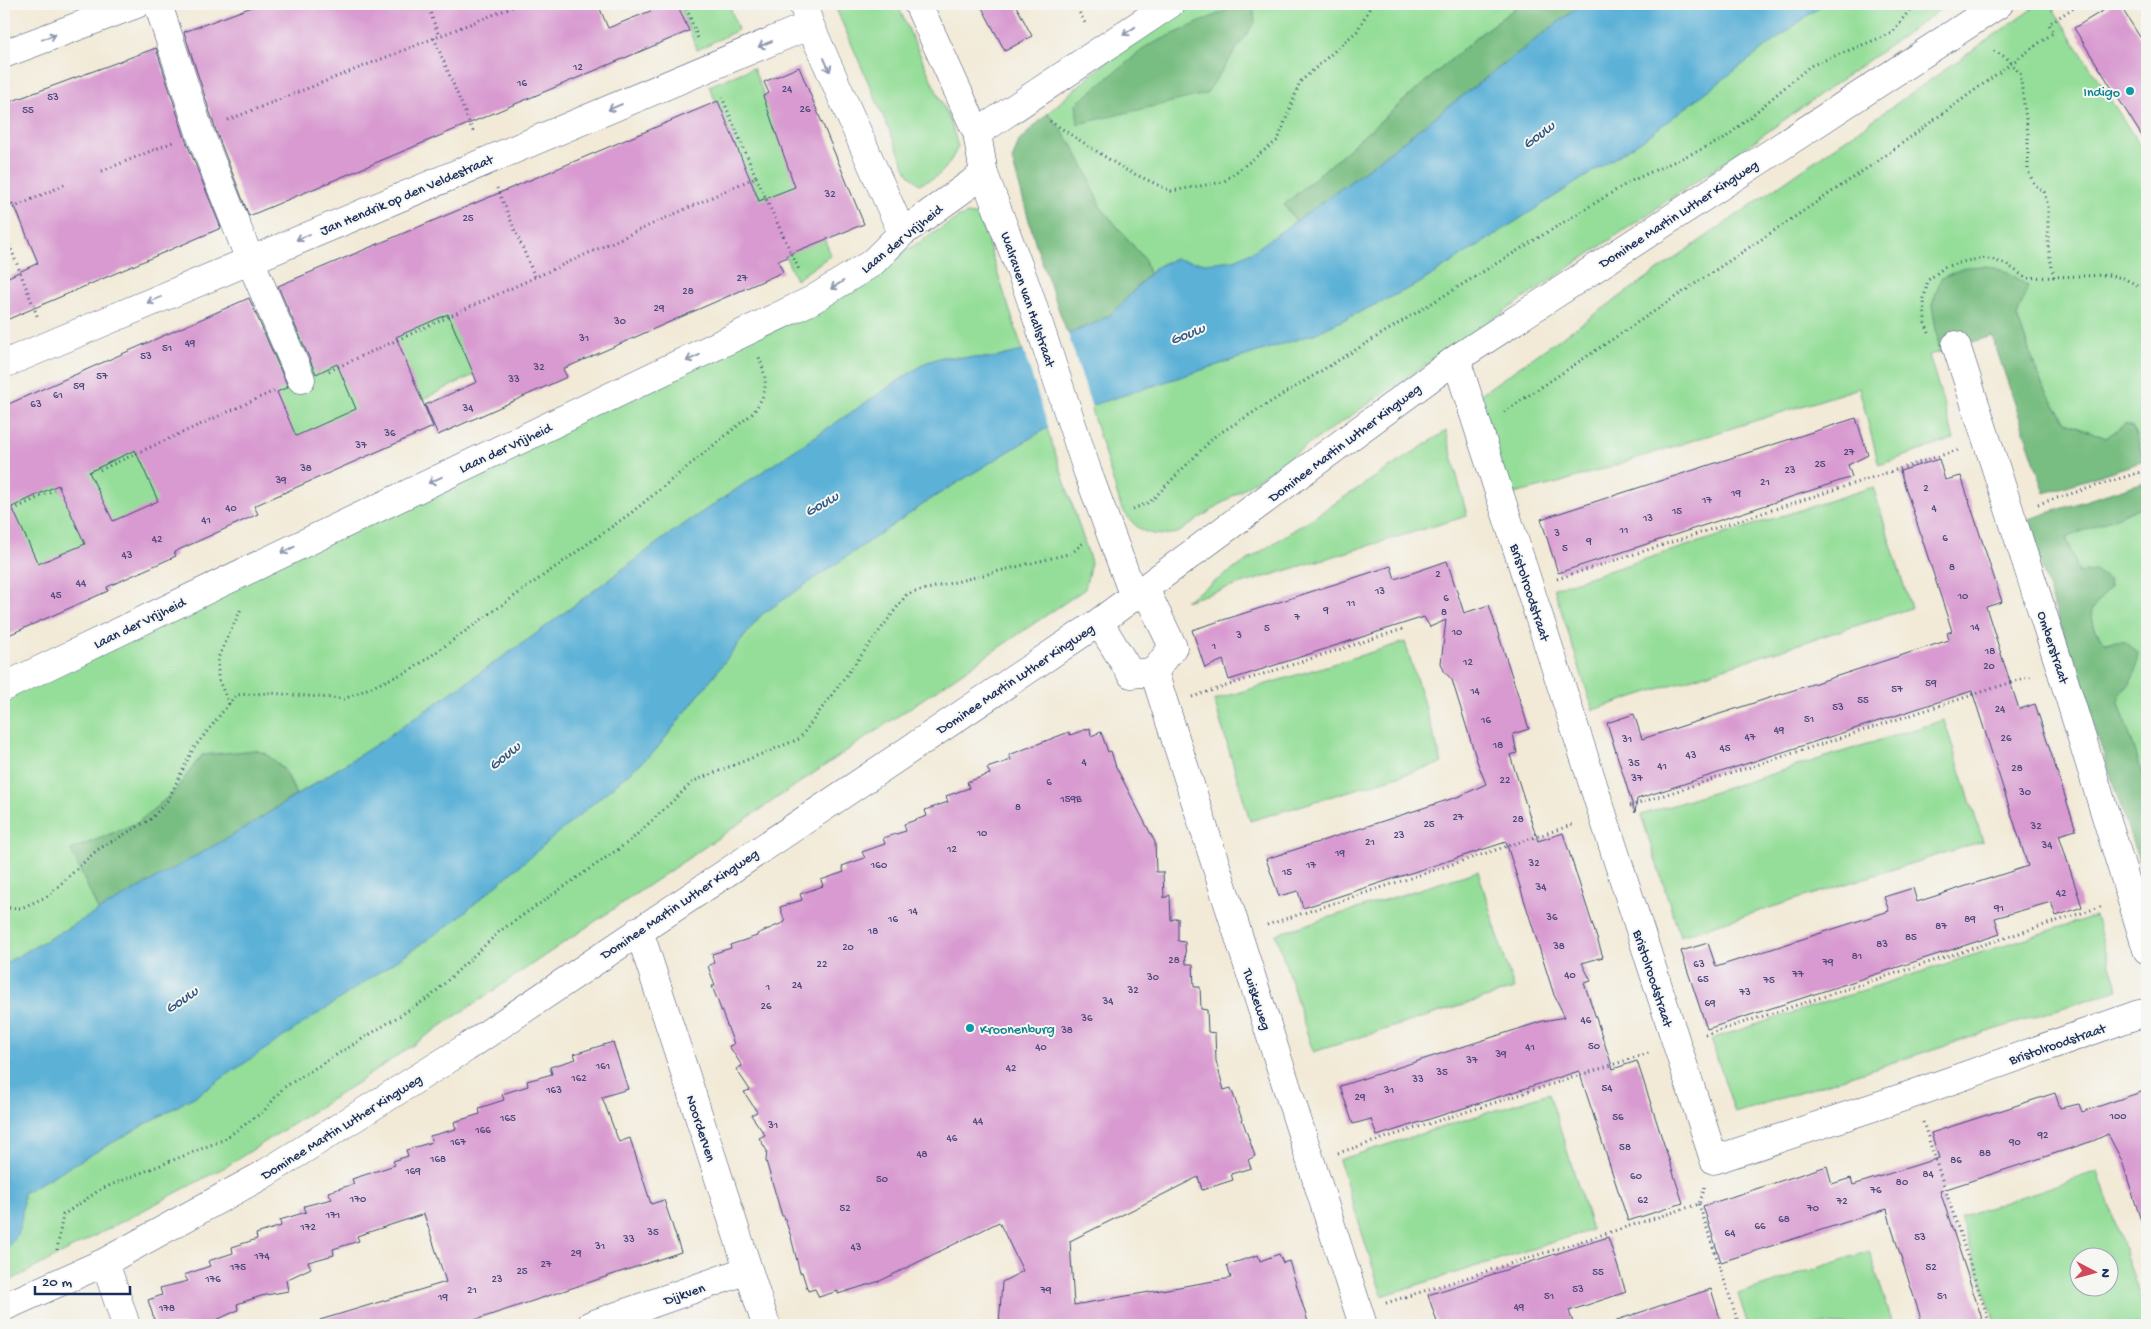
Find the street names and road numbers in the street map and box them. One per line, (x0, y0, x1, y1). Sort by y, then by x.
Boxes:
street label: Jan Hendrik op den Veldestraat (318, 152, 497, 241)
street label: Dominee Martin Luther Kingweg (1596, 157, 1762, 274)
street label: Laan der Vrijheid (858, 201, 948, 278)
street label: Walraven van Hallstraat (996, 230, 1058, 371)
street label: Dominee Martin Luther Kingweg (1265, 381, 1425, 508)
street label: Laan der Vrijheid (457, 420, 557, 478)
street label: Bristolroodstraat (1505, 541, 1553, 645)
street label: Laan der Vrijheid (91, 594, 190, 654)
street label: Omberstraat (2032, 609, 2072, 687)
street label: Dominee Martin Luther Kingweg (933, 621, 1099, 740)
street label: Dominee Martin Luther Kingweg (597, 846, 763, 965)
street label: Bristolroodstraat (1628, 927, 1676, 1031)
street label: Twiskeweg (1237, 966, 1274, 1033)
street label: Bristolroodstraat (2006, 1020, 2110, 1070)
street label: Dominee Martin Luther Kingweg (258, 1071, 426, 1185)
street label: Noorderven (681, 1093, 718, 1165)
street label: Dijkven (661, 1280, 708, 1311)

